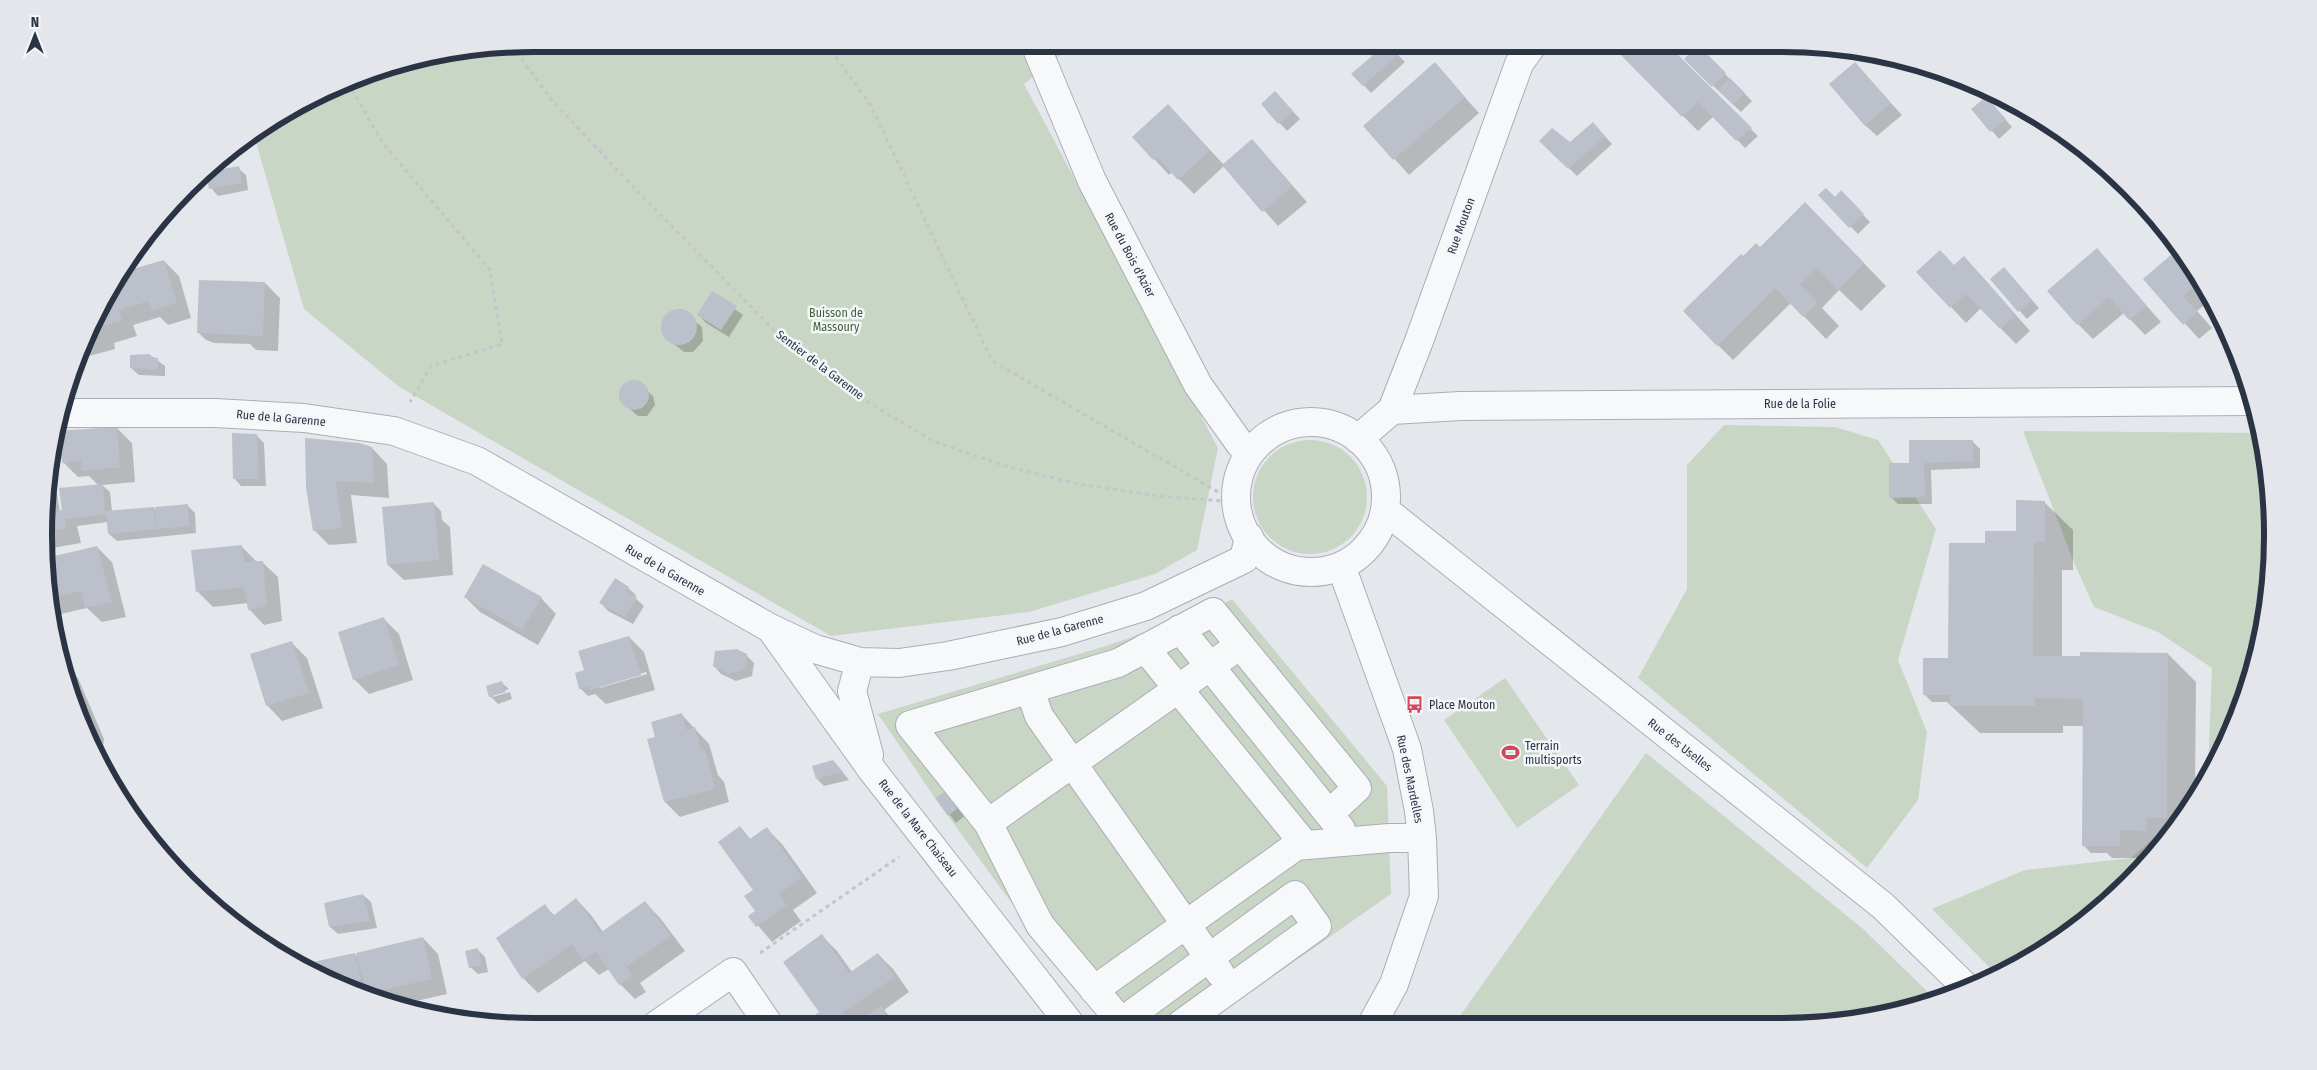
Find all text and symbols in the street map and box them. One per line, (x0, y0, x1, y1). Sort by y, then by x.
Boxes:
north arrow (10, 10, 60, 60)
text: N (31, 14, 39, 31)
street label: Rue Mouton (1444, 196, 1478, 256)
street label: Rue du Bois d'Azier (1102, 210, 1159, 300)
park label: Buisson de Massoury (809, 306, 863, 334)
street label: Sentier de la Garenne (773, 327, 867, 403)
street label: Rue de la Folie (1764, 397, 1836, 411)
street label: Rue de la Garenne (236, 407, 326, 429)
street label: Rue de la Garenne (623, 542, 707, 599)
street label: Rue de la Garenne (1015, 612, 1105, 648)
bus stop icon: Place Mouton (1405, 695, 1425, 715)
place label: Place Mouton (1429, 698, 1495, 712)
street label: Rue des Uselles (1645, 716, 1715, 774)
street label: Rue des Mardelles (1394, 734, 1426, 824)
place label: Terrain multisports (1525, 739, 1582, 767)
sports icon: Terrain multisports (1501, 743, 1521, 763)
street label: Rue de la Mare Chaiseau (876, 776, 960, 880)

